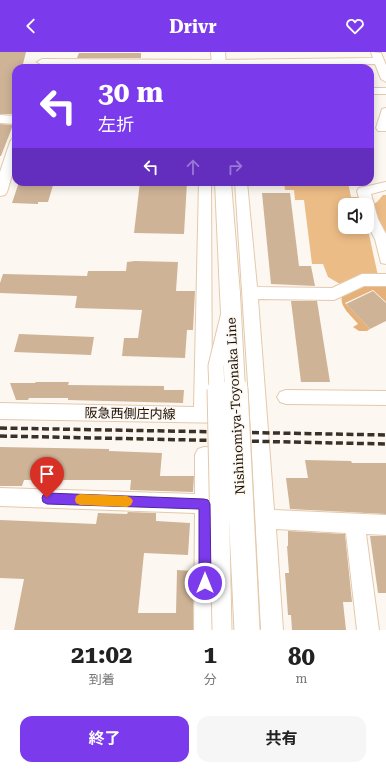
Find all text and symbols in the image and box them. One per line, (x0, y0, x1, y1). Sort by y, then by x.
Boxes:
icon: back (20, 15, 42, 37)
icon: heart (344, 15, 366, 37)
text: Drivr (169, 16, 217, 37)
text: 30 m (98, 76, 163, 109)
icon: left (32, 80, 84, 132)
text: 左折 (98, 114, 134, 135)
icon: left (140, 156, 162, 178)
icon: ahead (182, 156, 204, 178)
icon: right (224, 156, 246, 178)
map controls (338, 198, 374, 234)
button: sound (338, 198, 374, 234)
street label: Nishinomiya-Toyonaka Line (223, 317, 248, 495)
street label: 阪急西側庄内線 (84, 405, 176, 422)
pin (30, 457, 64, 498)
icon: arrive (36, 463, 58, 485)
position arrow (184, 562, 226, 604)
text: 21:02 (71, 641, 132, 669)
text: 1 (203, 641, 217, 669)
text: 80 (288, 643, 315, 671)
text: m (296, 671, 307, 686)
text: 到着 (89, 672, 115, 687)
text: 分 (204, 672, 217, 687)
button: 終了 (20, 716, 189, 762)
button: 共有 (197, 716, 366, 762)

